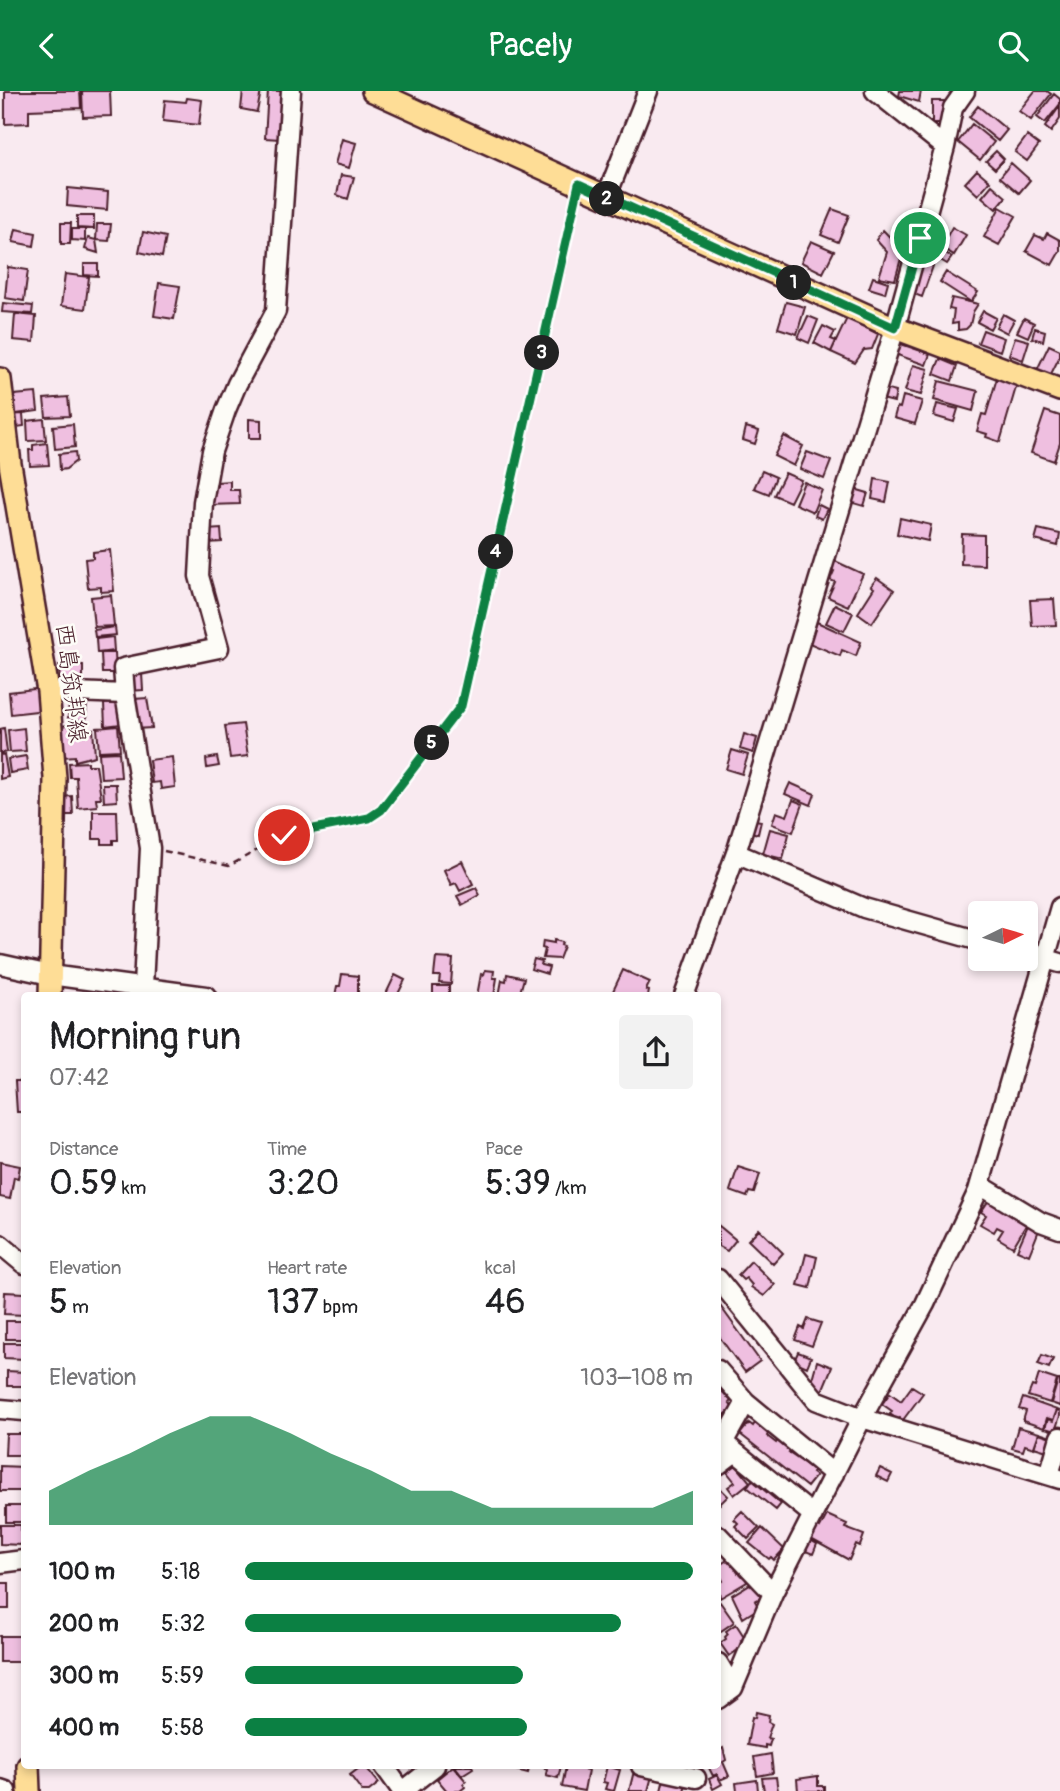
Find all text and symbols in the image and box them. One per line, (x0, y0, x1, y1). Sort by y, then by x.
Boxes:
text: Pacely (488, 26, 572, 66)
icon: back (28, 27, 66, 65)
icon: search (994, 27, 1032, 65)
pin: 2 (590, 181, 624, 217)
text: 2 (601, 186, 612, 210)
pin (890, 208, 950, 268)
icon: arrive (901, 219, 939, 257)
pin: 1 (776, 265, 812, 301)
text: 1 (790, 270, 797, 294)
pin: 3 (524, 335, 560, 371)
text: 3 (536, 340, 547, 364)
pin: 4 (478, 535, 514, 569)
text: 4 (490, 539, 501, 563)
street label: 西島筑邦線 (49, 622, 93, 744)
pin: 5 (414, 725, 450, 761)
text: 5 (426, 730, 437, 754)
pin (254, 805, 314, 865)
icon: check (265, 816, 303, 854)
north arrow (968, 901, 1038, 971)
map controls (968, 901, 1038, 971)
text: Morning run (49, 1013, 241, 1061)
button: share (619, 1015, 693, 1089)
text: 07:42 (49, 1063, 109, 1092)
text: Distance (49, 1137, 118, 1161)
text: Time (267, 1137, 307, 1161)
text: Pace (485, 1137, 523, 1161)
text: 0.59 (49, 1161, 118, 1205)
text: 3:20 (267, 1161, 339, 1205)
text: 5:39 (485, 1161, 551, 1205)
text: km (118, 1176, 147, 1200)
text: /km (551, 1176, 587, 1200)
text: Elevation (49, 1256, 121, 1280)
text: Heart rate (267, 1256, 347, 1280)
text: kcal (485, 1256, 516, 1280)
text: 5 (49, 1280, 68, 1324)
text: 137 (267, 1280, 319, 1324)
text: 46 (485, 1280, 526, 1324)
text: m (68, 1295, 89, 1319)
text: bpm (319, 1295, 358, 1319)
text: Elevation (49, 1363, 137, 1392)
text: 103–108 m (580, 1363, 693, 1392)
text: 100 m (49, 1557, 115, 1586)
text: 5:18 (161, 1557, 200, 1586)
text: 200 m (49, 1609, 119, 1638)
text: 5:32 (161, 1609, 205, 1638)
text: 300 m (49, 1661, 119, 1690)
text: 5:59 (161, 1661, 204, 1690)
text: 400 m (49, 1713, 119, 1742)
text: 5:58 (161, 1713, 204, 1742)

